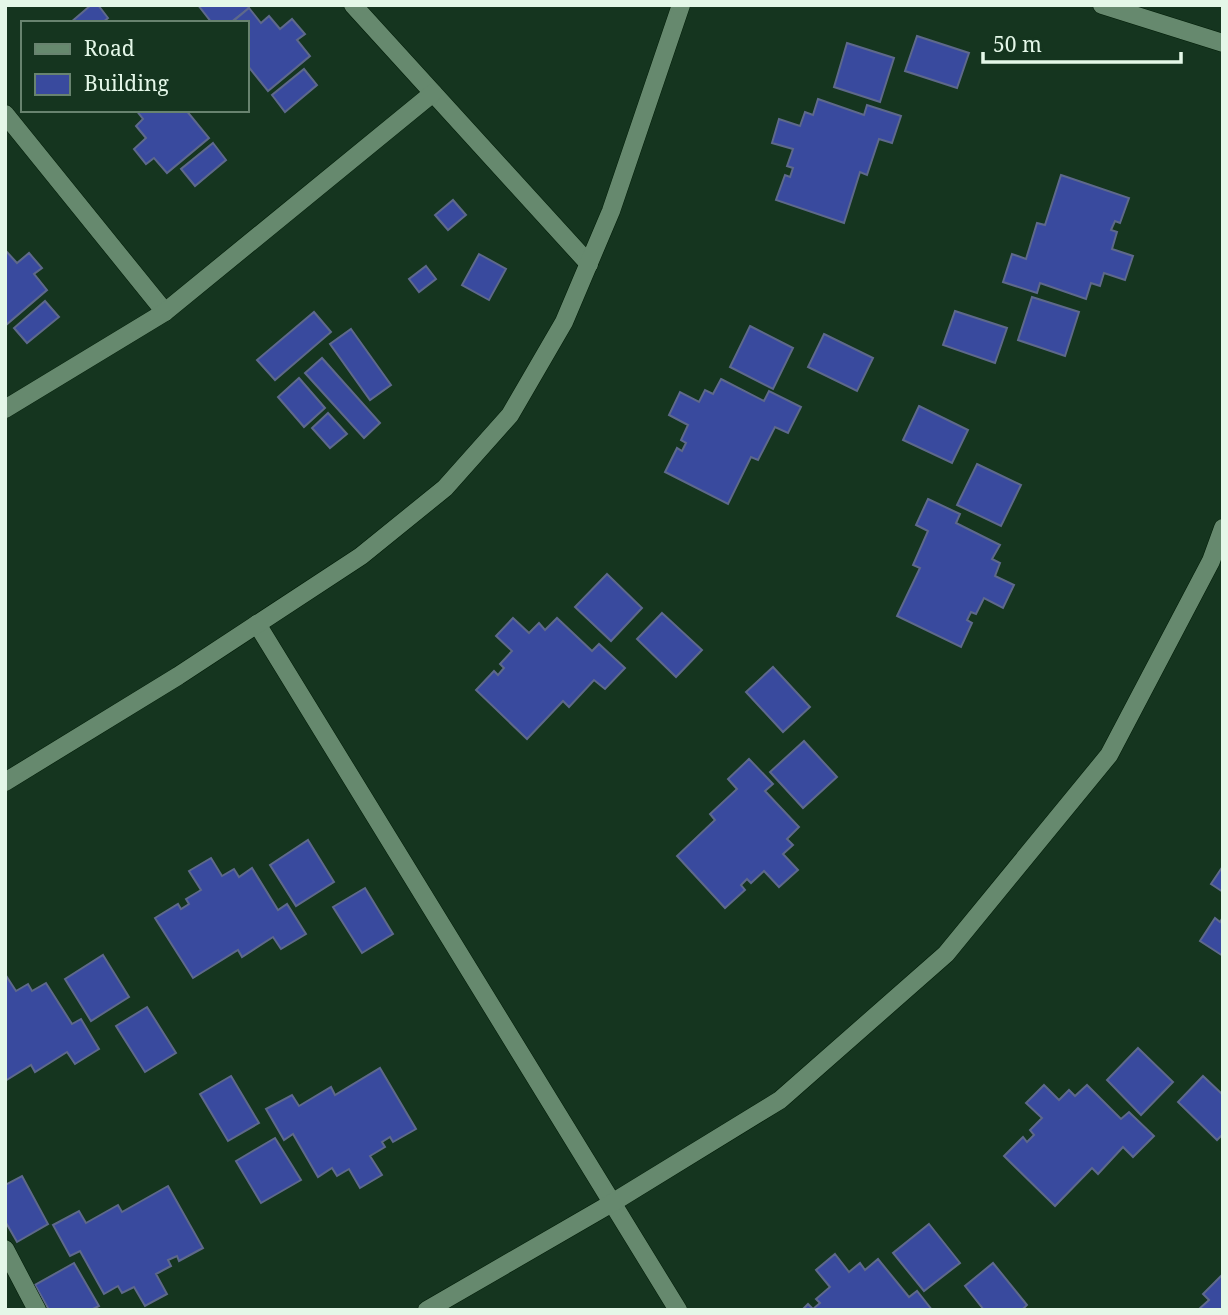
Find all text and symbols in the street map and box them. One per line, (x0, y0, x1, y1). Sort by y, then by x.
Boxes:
legend (21, 21, 248, 112)
scale bar (983, 21, 1181, 65)
text: 50 m (993, 30, 1042, 58)
text: Road (84, 34, 135, 62)
text: Building (84, 69, 169, 97)

